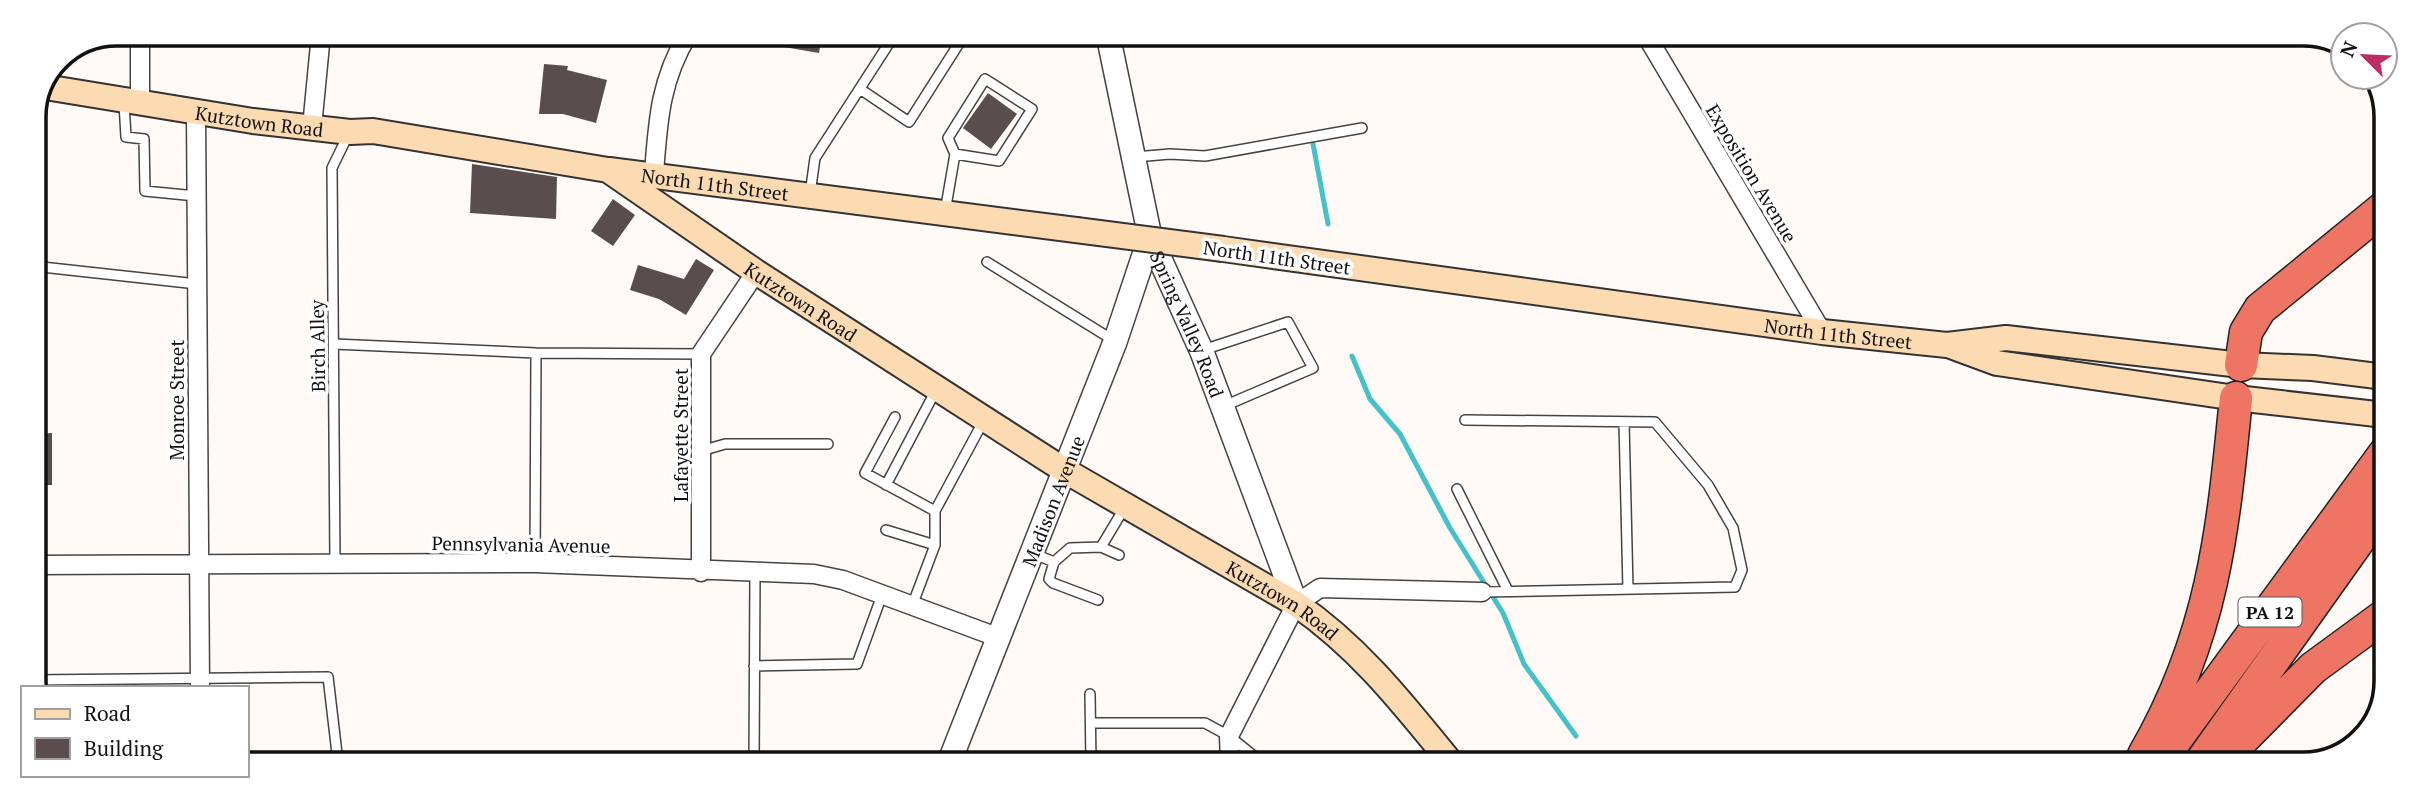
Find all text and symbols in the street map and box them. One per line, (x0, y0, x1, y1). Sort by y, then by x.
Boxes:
north arrow (2329, 21, 2399, 91)
text: N (2334, 37, 2363, 61)
street label: Kutztown Road (193, 99, 325, 141)
street label: Exposition Avenue (1701, 99, 1803, 247)
street label: North 11th Street (640, 162, 790, 205)
street label: North 11th Street (1202, 234, 1352, 280)
street label: Spring Valley Road (1145, 246, 1230, 401)
street label: Kutztown Road (740, 256, 863, 347)
street label: Birch Alley (304, 299, 330, 392)
street label: North 11th Street (1763, 312, 1913, 354)
street label: Monroe Street (164, 340, 189, 460)
street label: Lafayette Street (668, 368, 693, 502)
street label: Madison Avenue (1015, 431, 1090, 570)
street label: Pennsylvania Avenue (431, 530, 611, 558)
street label: Kutztown Road (1222, 554, 1345, 645)
road number: PA 12 (2238, 598, 2302, 626)
legend (21, 686, 248, 777)
text: Road (84, 699, 131, 727)
text: Building (84, 734, 164, 762)

